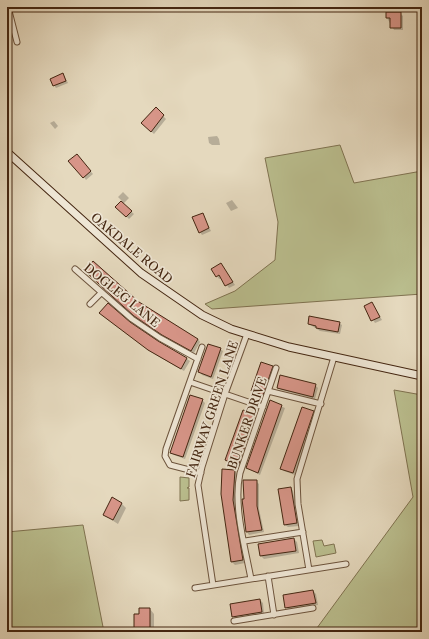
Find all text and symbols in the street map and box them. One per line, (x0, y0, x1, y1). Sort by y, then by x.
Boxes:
street label: OAKDALE ROAD (88, 209, 176, 287)
street label: DOGLEG LANE (81, 260, 163, 330)
street label: FAIRWAY GREEN LANE (183, 339, 241, 479)
street label: BUNKER DRIVE (224, 375, 270, 471)

